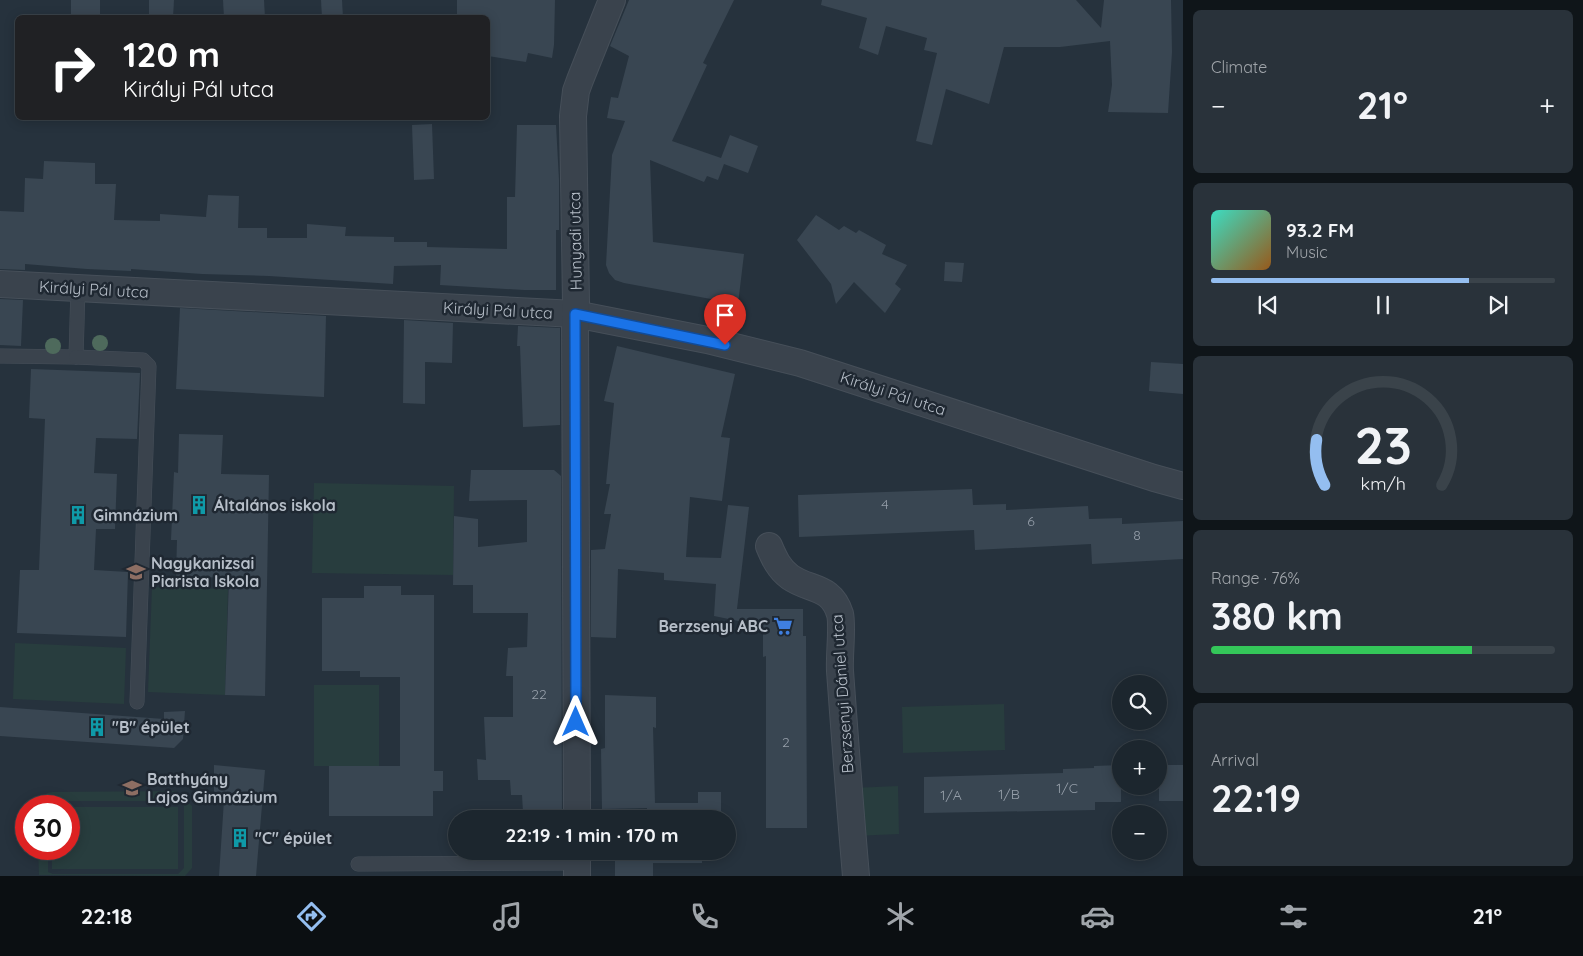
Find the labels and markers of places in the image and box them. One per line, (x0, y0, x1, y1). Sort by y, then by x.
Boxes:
pin (704, 294, 746, 345)
building icon: Általános iskola (188, 494, 210, 516)
place label: Általános iskola (214, 495, 336, 515)
building icon: Gimnázium (67, 504, 89, 526)
place label: Gimnázium (93, 505, 178, 525)
place label: Nagykanizsai Piarista Iskola (151, 553, 259, 591)
school or university icon: Nagykanizsai Piarista Iskola (125, 561, 147, 583)
supermarket icon: Berzsenyi ABC (772, 615, 794, 637)
place label: Berzsenyi ABC (658, 616, 768, 636)
building icon: "B" épület (86, 716, 108, 738)
place label: "B" épület (112, 717, 190, 737)
place label: Batthyány Lajos Gimnázium (147, 769, 278, 807)
school or university icon: Batthyány Lajos Gimnázium (121, 777, 143, 799)
building icon: "C" épület (229, 827, 251, 849)
place label: "C" épület (255, 828, 332, 848)

